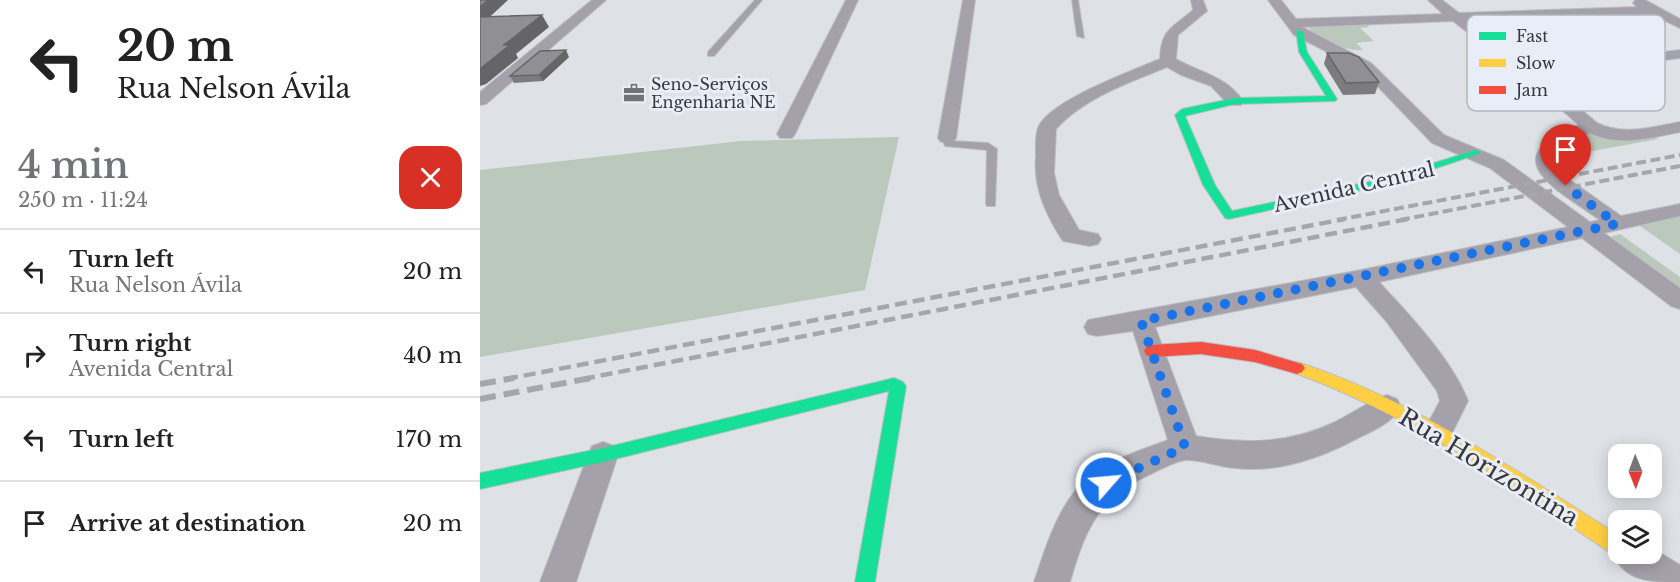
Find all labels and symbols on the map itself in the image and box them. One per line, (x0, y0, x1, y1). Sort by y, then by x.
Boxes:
legend (1467, 15, 1665, 111)
text: Fast (1516, 26, 1548, 46)
text: Slow (1516, 53, 1556, 73)
place label: Seno-Serviços Engenharia NE (651, 74, 776, 112)
text: Jam (1514, 80, 1548, 100)
office icon: Seno-Serviços Engenharia NE (622, 81, 646, 105)
pin (1540, 124, 1591, 186)
street label: Avenida Central (1270, 157, 1437, 217)
street label: Rua Horizontina (1394, 402, 1585, 532)
north arrow (1608, 444, 1662, 498)
position arrow (1074, 451, 1138, 515)

